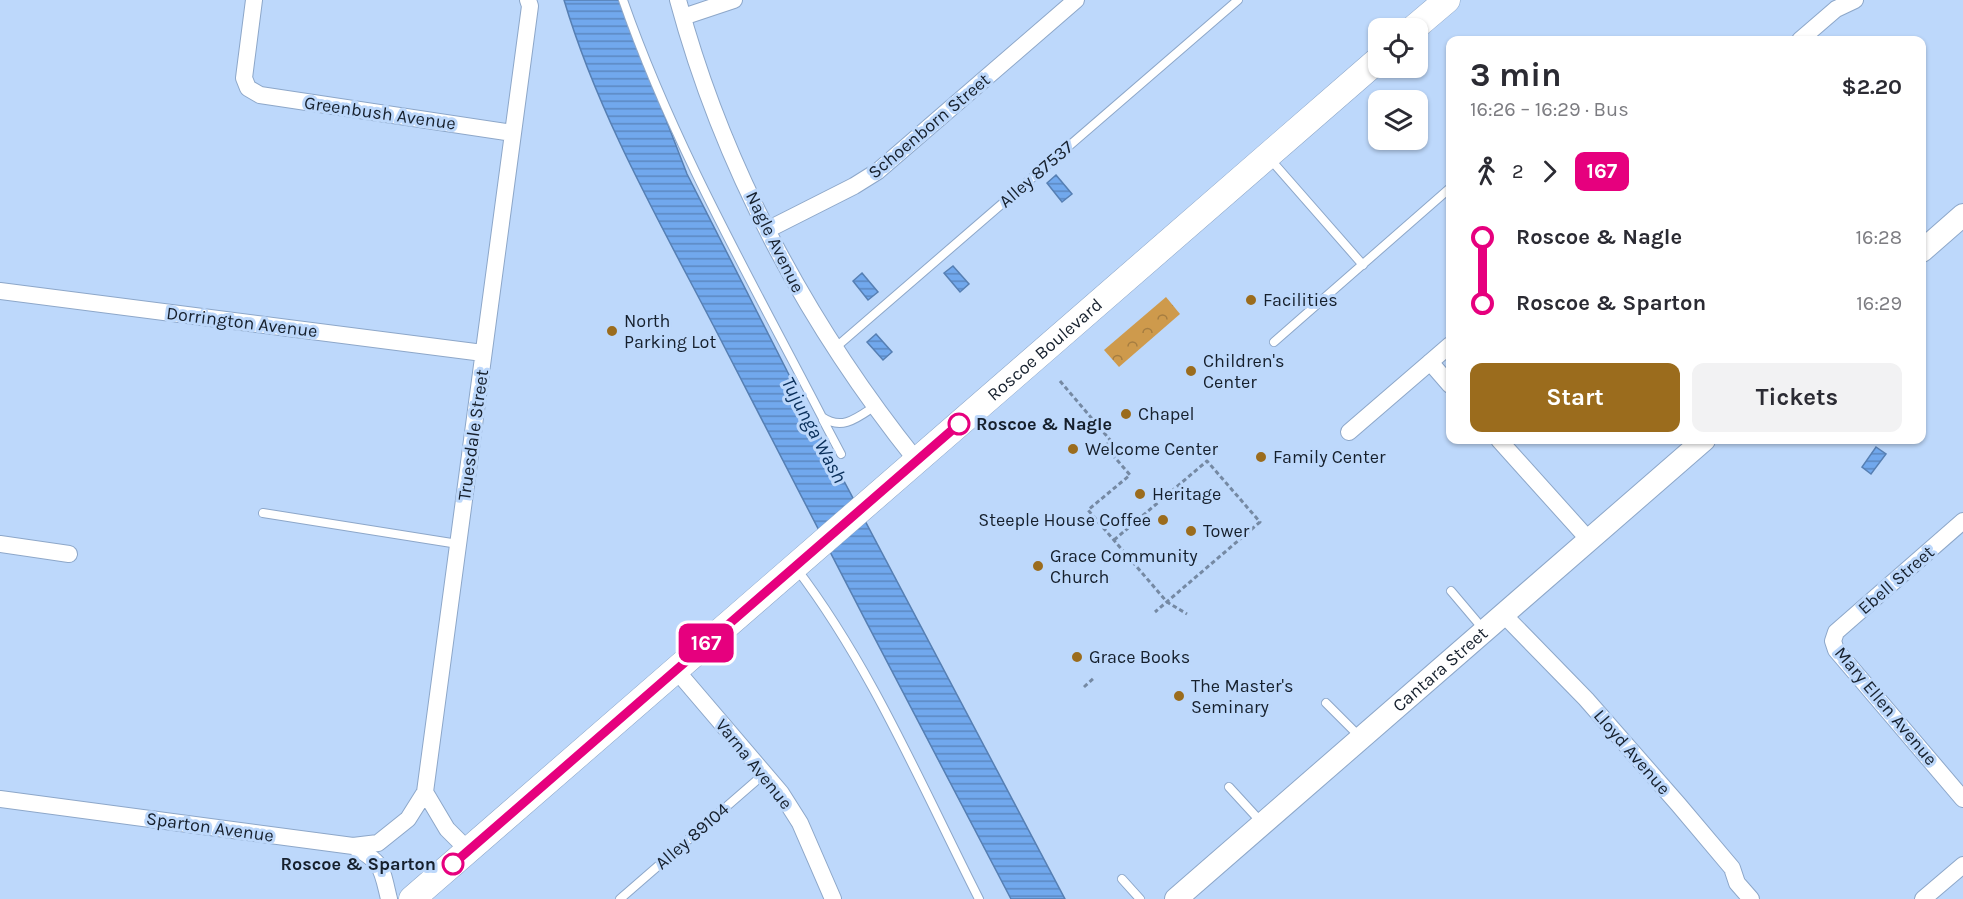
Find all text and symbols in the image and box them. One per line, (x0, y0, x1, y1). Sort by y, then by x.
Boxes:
map controls (1368, 18, 1428, 150)
button: locate (1368, 18, 1428, 78)
text: 3 min (1470, 56, 1562, 94)
street label: Schoenborn Street (864, 68, 995, 183)
text: $2.20 (1842, 74, 1902, 100)
button: layers (1368, 90, 1428, 150)
street label: Greenbush Avenue (303, 91, 457, 135)
text: 16:26 – 16:29 · Bus (1470, 98, 1629, 121)
street label: Alley 87537 (994, 135, 1078, 212)
icon: walk (1470, 155, 1503, 188)
icon: forward (1533, 155, 1566, 188)
text: 167 (1587, 159, 1617, 183)
text: 2 (1512, 160, 1524, 183)
street label: Nagle Avenue (741, 188, 809, 296)
text: Roscoe & Nagle (1516, 224, 1682, 250)
text: 16:28 (1855, 226, 1902, 249)
place label: Facilities (1263, 289, 1338, 311)
text: Roscoe & Sparton (1516, 290, 1706, 316)
text: 16:29 (1856, 292, 1902, 315)
marker: Facilities (1244, 293, 1258, 307)
street label: Roscoe Boulevard (983, 294, 1107, 405)
street label: Dorrington Avenue (165, 302, 319, 342)
place label: North Parking Lot (624, 310, 716, 353)
marker: North Parking Lot (605, 324, 619, 338)
place label: Children's Center (1203, 350, 1284, 393)
button: Start (1470, 363, 1680, 432)
button: Tickets (1692, 363, 1902, 432)
marker: Children's Center (1184, 364, 1198, 378)
street label: Truesdale Street (453, 368, 493, 502)
water label: Tujunga Wash (776, 373, 852, 487)
place label: Chapel (1138, 403, 1195, 425)
marker: Chapel (1119, 407, 1133, 421)
marker: Roscoe & Nagle (948, 413, 970, 435)
place label: Roscoe & Nagle (976, 413, 1112, 435)
place label: Welcome Center (1085, 438, 1218, 460)
marker: Welcome Center (1066, 442, 1080, 456)
place label: Family Center (1273, 446, 1386, 468)
marker: Family Center (1254, 450, 1268, 464)
place label: Heritage (1152, 483, 1221, 505)
marker: Heritage (1133, 487, 1147, 501)
place label: Steeple House Coffee (978, 509, 1151, 531)
marker: Steeple House Coffee (1156, 513, 1170, 527)
place label: Tower (1203, 520, 1250, 542)
marker: Tower (1184, 524, 1198, 538)
street label: Ebell Street (1853, 541, 1939, 619)
place label: Grace Community Church (1050, 545, 1198, 588)
marker: Grace Community Church (1031, 559, 1045, 573)
street label: Cantara Street (1388, 622, 1492, 717)
line badge: 167 (672, 624, 740, 662)
text: 167 (691, 631, 721, 655)
street label: Mary Ellen Avenue (1830, 642, 1942, 770)
place label: Grace Books (1089, 646, 1190, 668)
marker: Grace Books (1070, 650, 1084, 664)
place label: The Master's Seminary (1191, 675, 1293, 718)
marker: The Master's Seminary (1172, 689, 1186, 703)
street label: Lloyd Avenue (1589, 705, 1675, 799)
street label: Varna Avenue (711, 714, 797, 814)
street label: Alley 89104 (651, 798, 733, 874)
street label: Sparton Avenue (145, 807, 275, 847)
place label: Roscoe & Sparton (280, 853, 436, 875)
marker: Roscoe & Sparton (442, 853, 464, 875)

